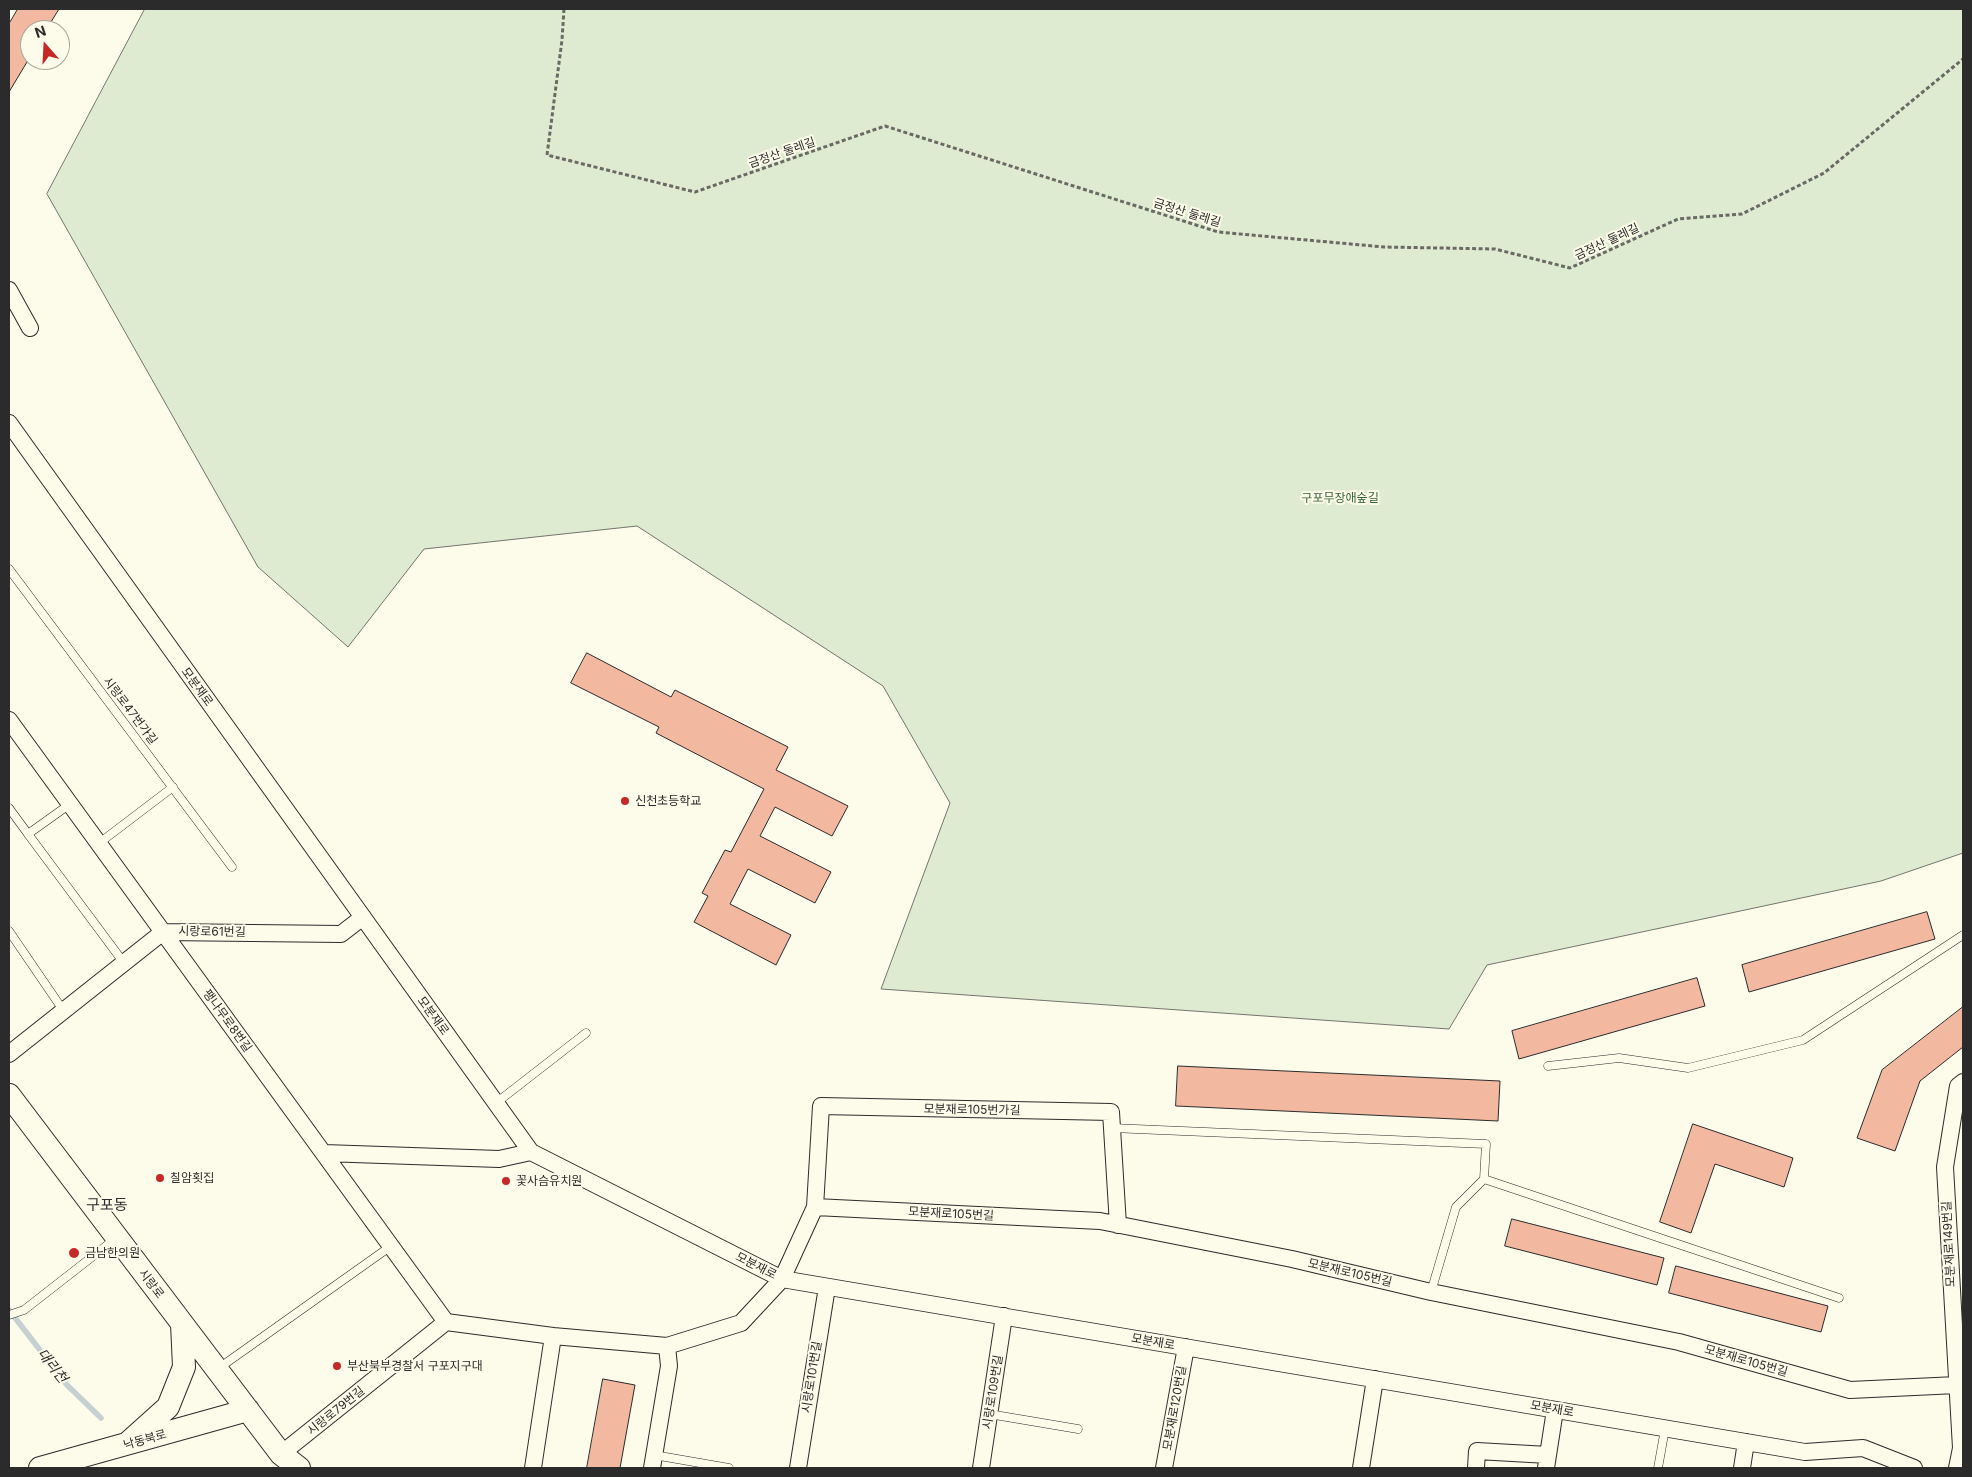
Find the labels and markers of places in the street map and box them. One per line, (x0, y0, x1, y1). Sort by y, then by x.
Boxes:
place label: 신천초등학교 (635, 794, 701, 808)
marker: 신천초등학교 (619, 795, 631, 807)
place label: 칠암횟집 (170, 1171, 214, 1185)
marker: 칠암횟집 (154, 1172, 166, 1184)
place label: 꽃사슴유치원 (516, 1174, 582, 1188)
marker: 꽃사슴유치원 (500, 1175, 512, 1187)
marker: 금남한의원 (67, 1246, 81, 1260)
place label: 금남한의원 (85, 1246, 140, 1260)
place label: 부산북부경찰서 구포지구대 (347, 1359, 483, 1373)
marker: 부산북부경찰서 구포지구대 (331, 1360, 343, 1372)

